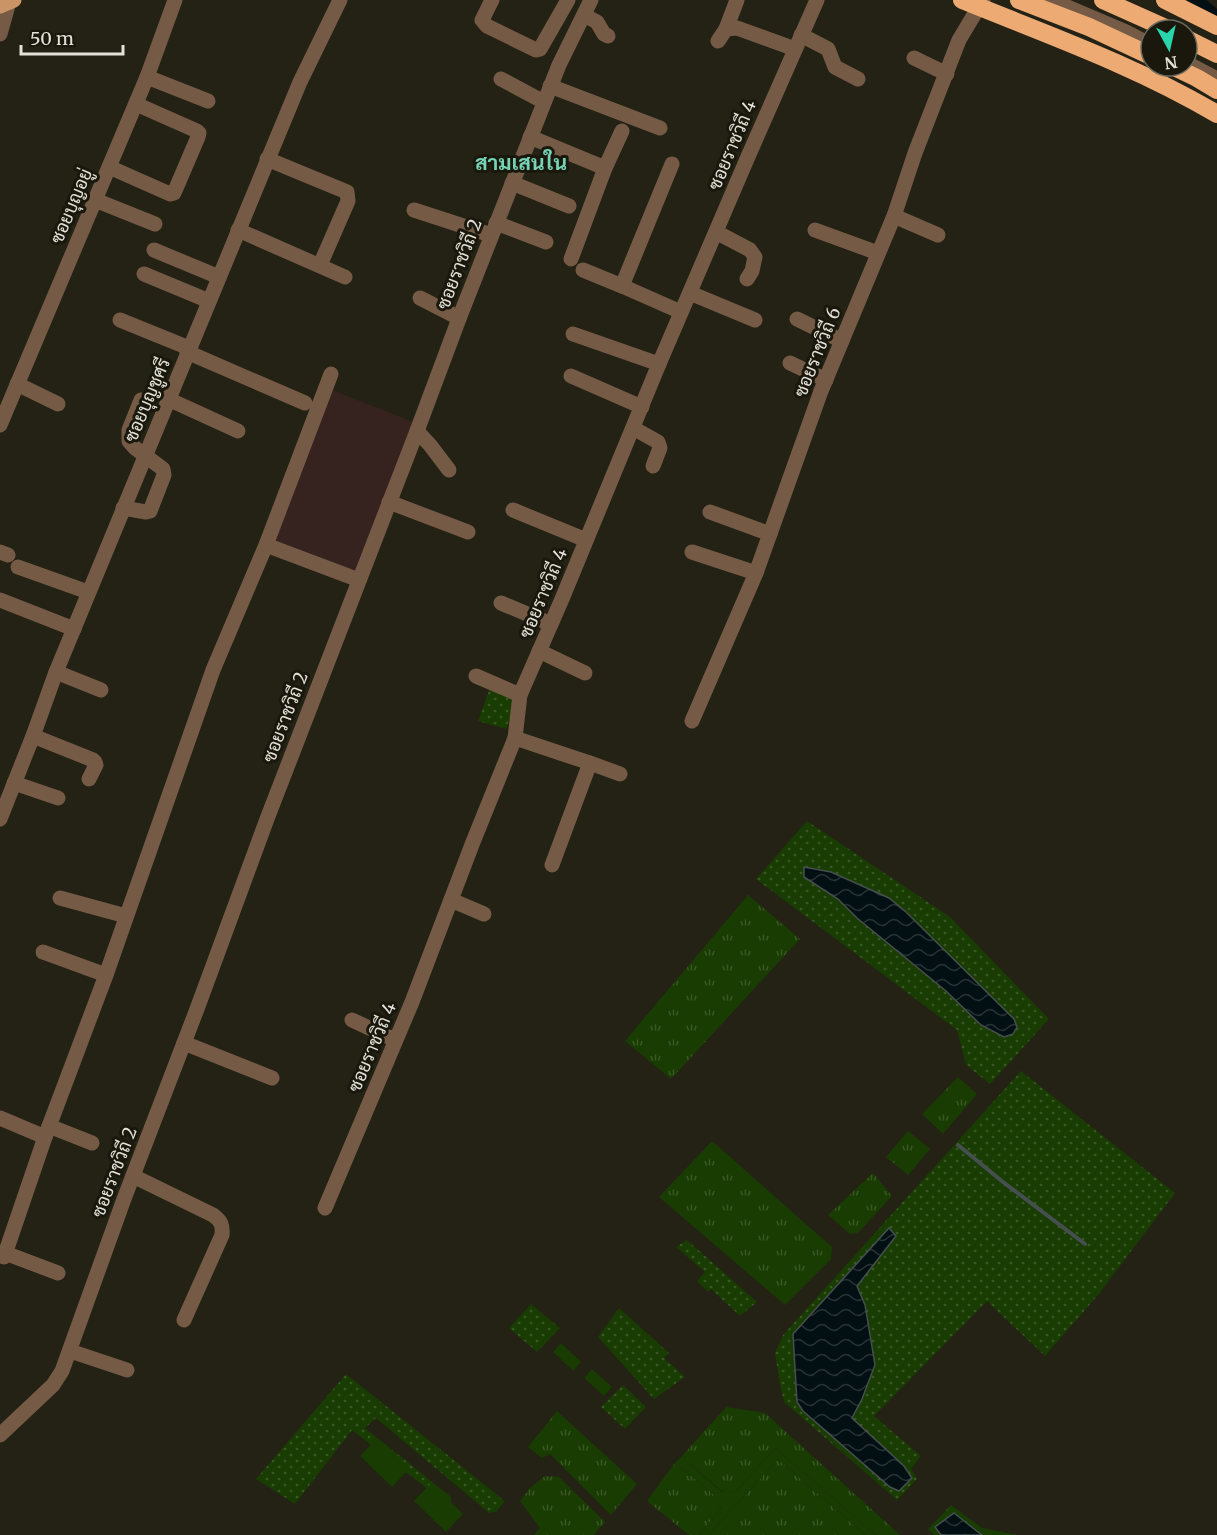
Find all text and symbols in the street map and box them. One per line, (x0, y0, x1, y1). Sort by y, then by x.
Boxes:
scale bar (21, 18, 123, 56)
north arrow (1139, 18, 1199, 78)
text: 50 m (30, 27, 74, 50)
text: N (1163, 52, 1179, 74)
street label: ซอยราชวิถี 4 (702, 96, 761, 193)
district label: สามเสนใน (475, 149, 567, 176)
street label: ซอยบุญอยู่ (45, 165, 99, 248)
street label: ซอยราชวิถี 2 (430, 215, 487, 312)
street label: ซอยราชวิถี 6 (788, 303, 846, 400)
street label: ซอยบุญชูศรี (118, 354, 177, 446)
street label: ซอยราชวิถี 4 (513, 544, 572, 641)
street label: ซอยราชวิถี 2 (256, 668, 313, 765)
street label: ซอยราชวิถี 4 (342, 998, 401, 1095)
street label: ซอยราชวิถี 2 (85, 1123, 142, 1220)

